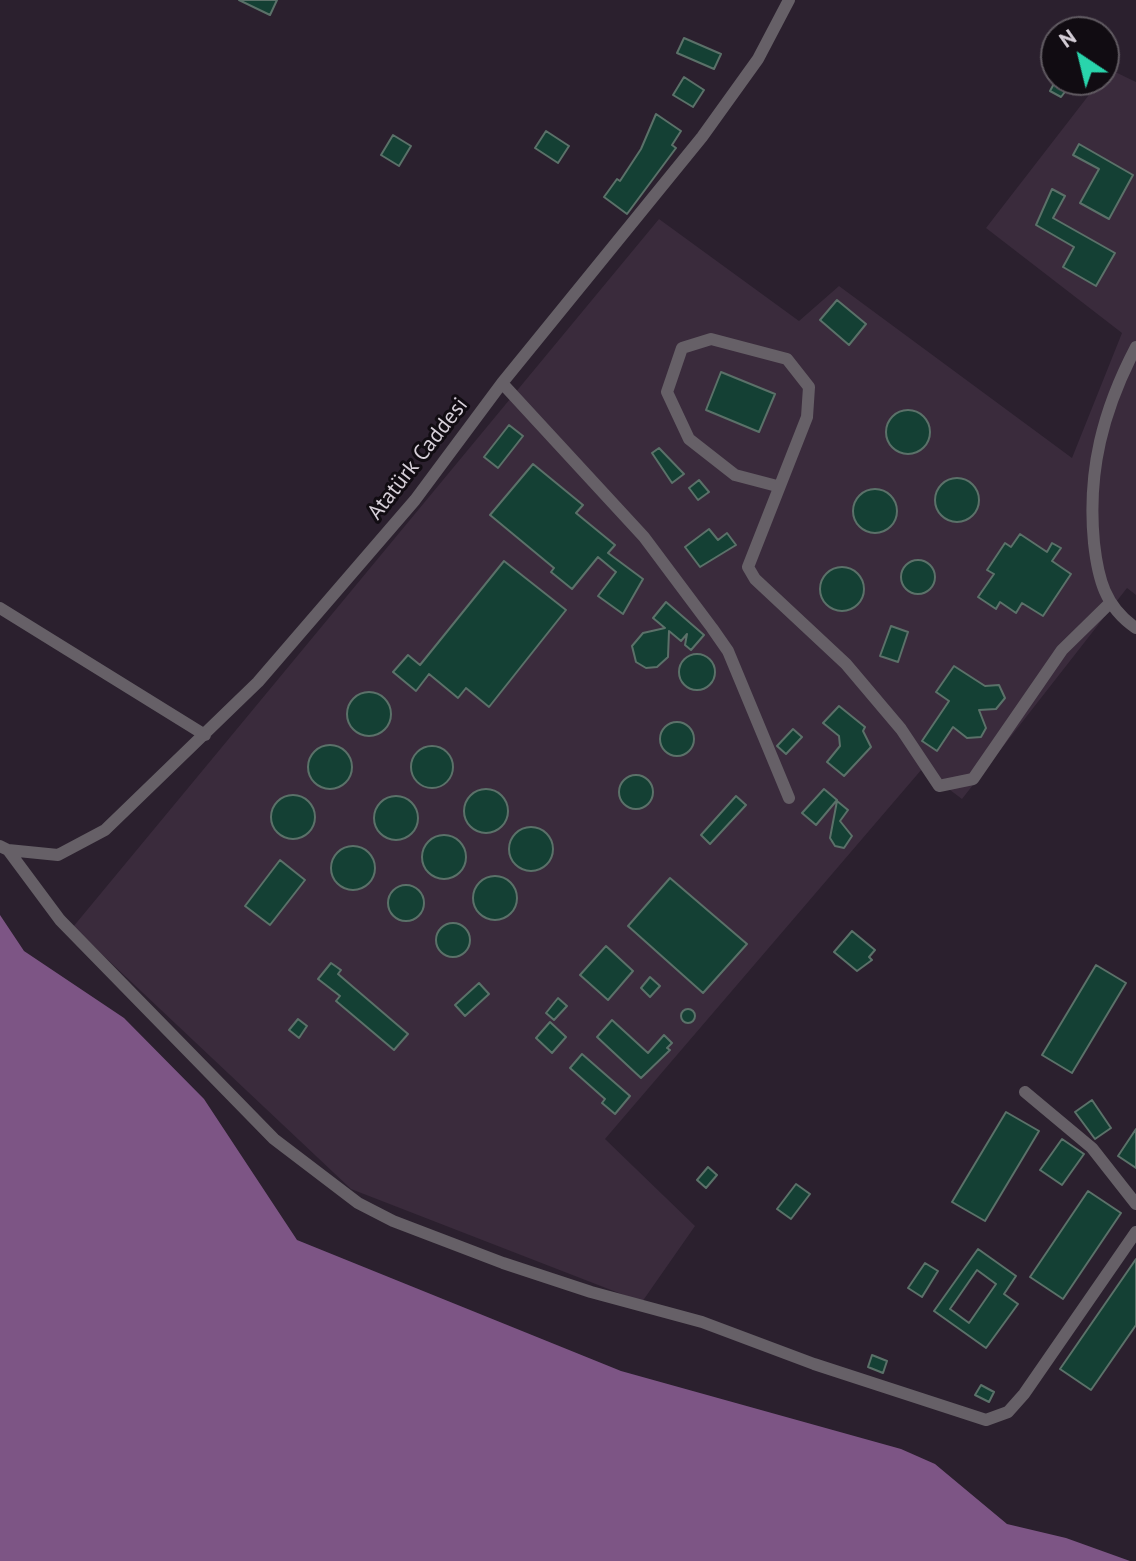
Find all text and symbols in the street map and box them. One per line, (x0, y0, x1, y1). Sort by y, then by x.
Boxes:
north arrow (1040, 16, 1120, 96)
text: N (1053, 22, 1081, 54)
street label: Atatürk Caddesi (362, 393, 474, 525)

